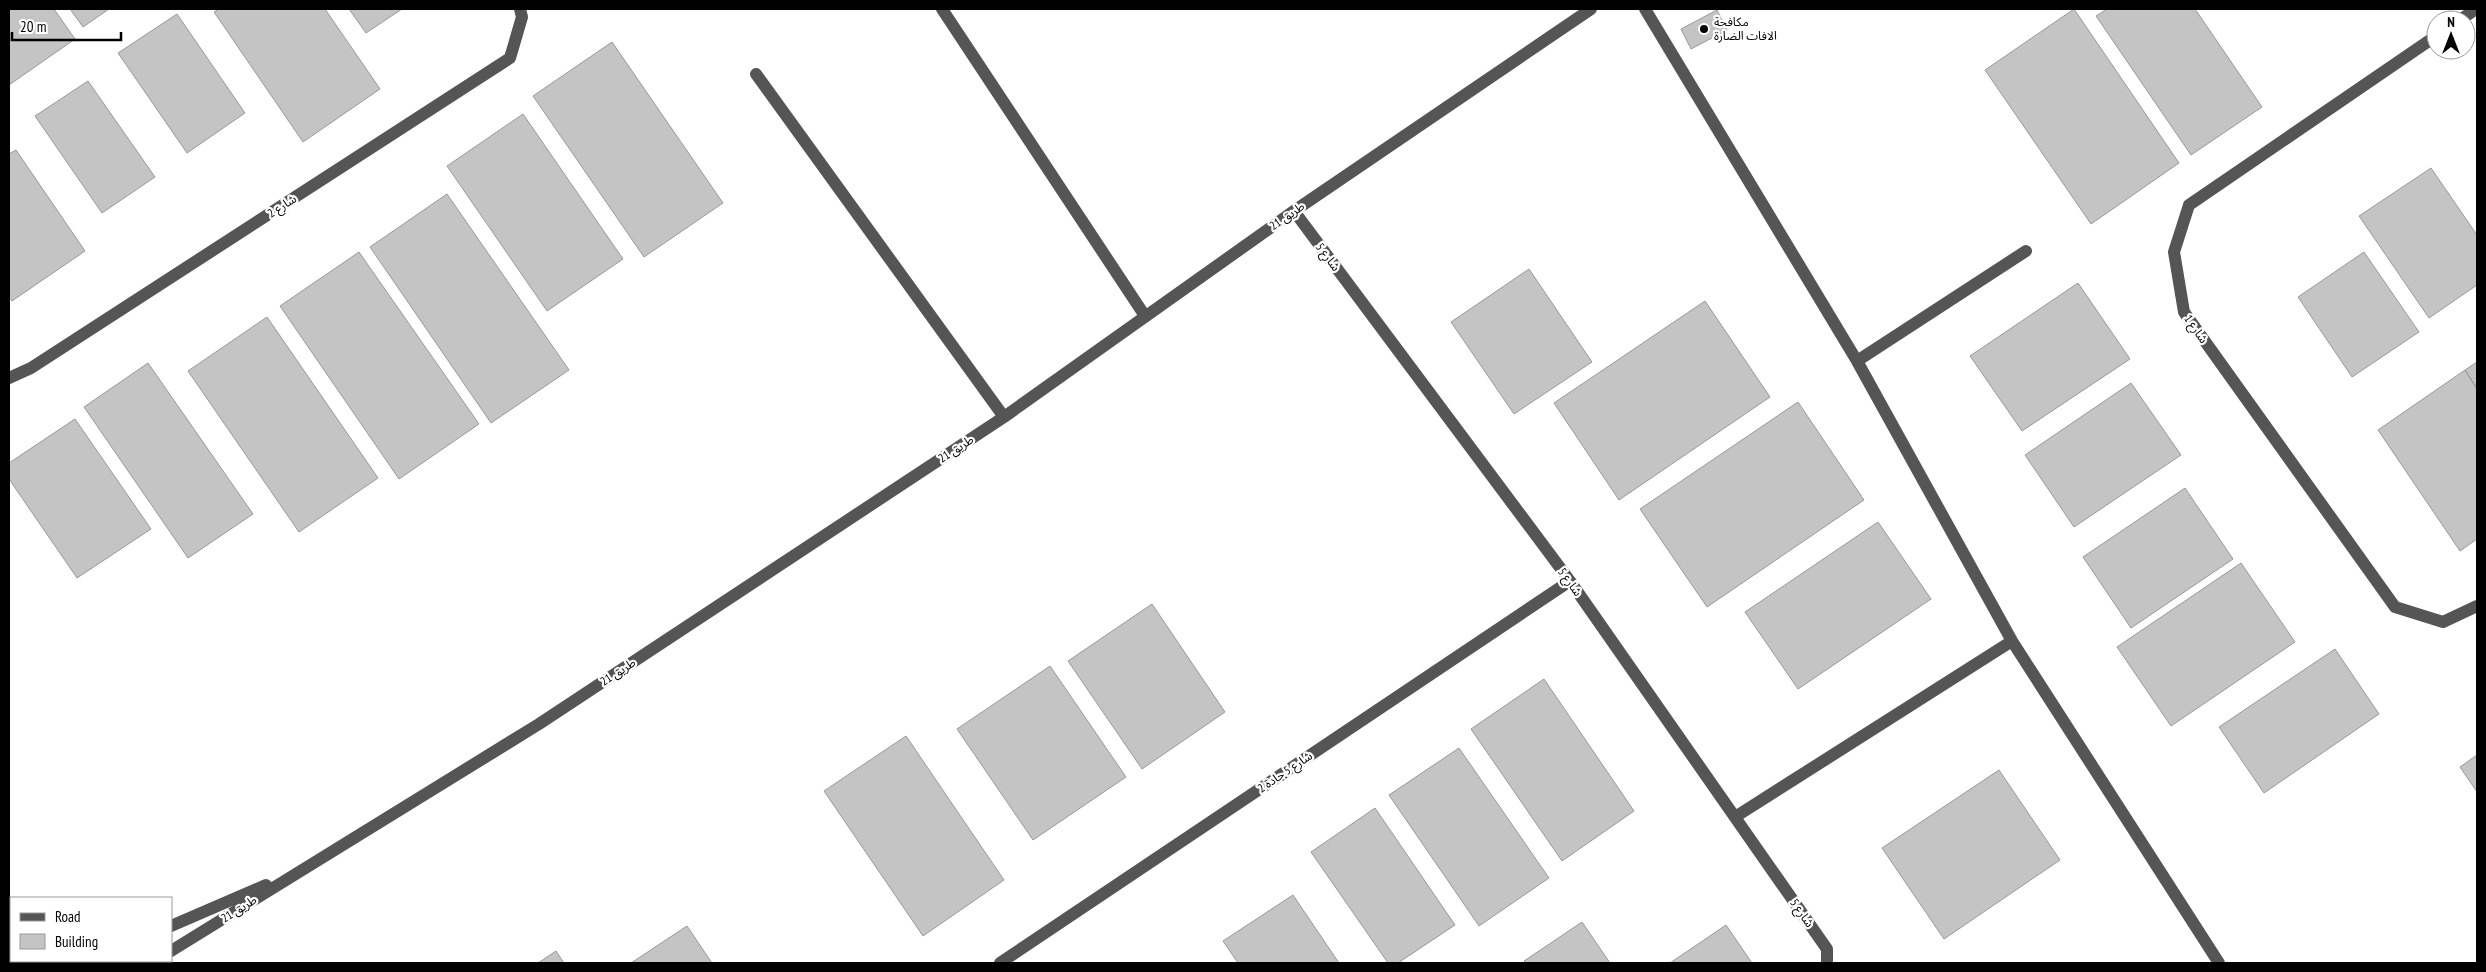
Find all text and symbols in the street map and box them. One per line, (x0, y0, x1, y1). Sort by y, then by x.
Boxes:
scale bar (12, 10, 121, 42)
north arrow (2426, 10, 2476, 60)
text: N (2447, 13, 2455, 31)
place label: مكافحة الافات الضارة (1714, 14, 1777, 43)
text: 20 m (20, 17, 46, 36)
marker: مكافحة الافات الضارة (1698, 23, 1710, 35)
street label: شارع 2 (264, 191, 300, 222)
street label: طريق 21 (1266, 198, 1308, 234)
street label: شارع 5 (1311, 240, 1344, 275)
street label: شارع 1 (2180, 312, 2212, 347)
street label: طريق 21 (935, 432, 977, 466)
street label: شارع 5 (1554, 565, 1586, 600)
street label: طريق 21 (597, 655, 639, 689)
street label: شارع 5 جادة 2 (1254, 748, 1316, 797)
street label: طريق 21 (218, 892, 260, 926)
street label: شارع 5 (1786, 896, 1818, 931)
legend (10, 897, 172, 962)
text: Road (55, 907, 81, 926)
text: Building (55, 932, 98, 951)

